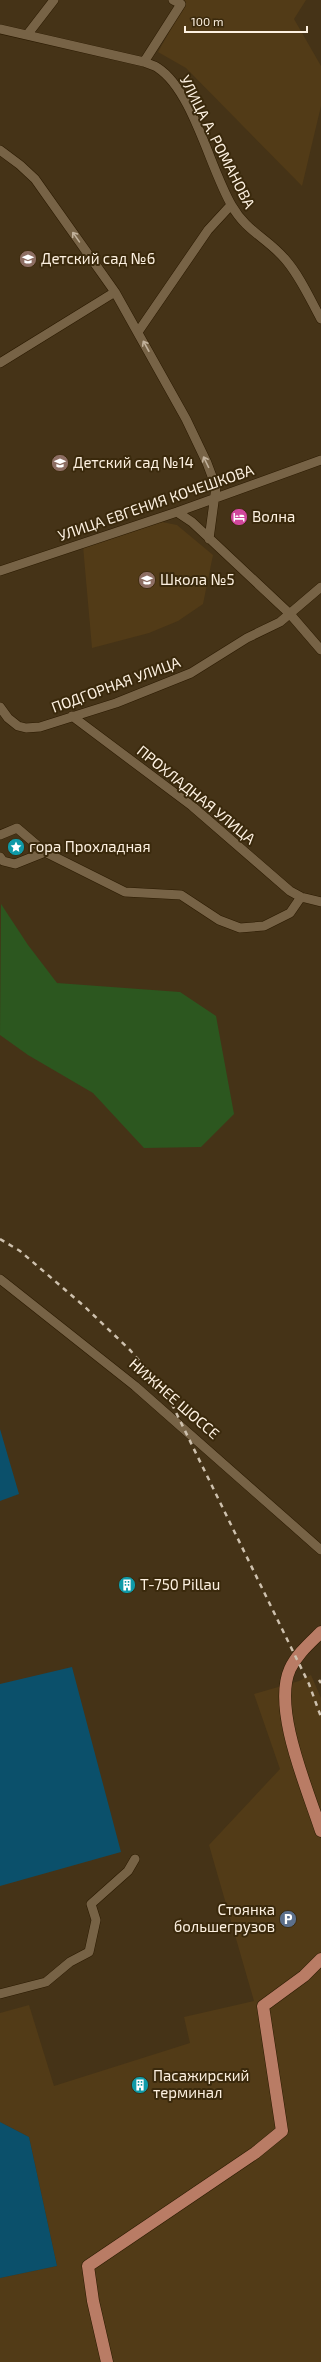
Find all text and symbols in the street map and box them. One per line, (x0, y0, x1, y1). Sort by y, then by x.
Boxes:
scale bar (185, 8, 307, 34)
text: 100 m (191, 14, 223, 28)
street label: УЛИЦА А. РОМАНОВА (176, 72, 260, 212)
one-way arrow (72, 232, 80, 243)
school or university icon: Детский сад №6 (18, 249, 38, 269)
place label: Детский сад №6 (41, 249, 155, 267)
one-way arrow (142, 341, 149, 353)
school or university icon: Детский сад №14 (50, 453, 70, 473)
place label: Детский сад №14 (73, 453, 194, 471)
one-way arrow (202, 456, 210, 468)
street label: УЛИЦА ЕВГЕНИЯ КОЧЕШКОВА (55, 460, 257, 544)
hotel icon: Волна (229, 507, 249, 527)
place label: Волна (252, 507, 295, 525)
school or university icon: Школа №5 (137, 570, 157, 590)
place label: Школа №5 (160, 570, 234, 588)
street label: ПОДГОРНАЯ УЛИЦА (49, 652, 183, 716)
street label: ПРОХЛАДНАЯ УЛИЦА (134, 741, 260, 848)
place icon: гора Прохладная (6, 837, 26, 857)
place label: гора Прохладная (29, 837, 151, 855)
street label: НИЖНЕЕ ШОССЕ (126, 1354, 223, 1442)
building icon: T-750 Pillau (117, 1575, 137, 1595)
place label: T-750 Pillau (140, 1575, 220, 1593)
place label: Стоянка большегрузов (174, 1900, 275, 1936)
parking icon: Стоянка большегрузов (278, 1909, 298, 1929)
place label: Пасажирский терминал (153, 2066, 249, 2101)
building icon: Пасажирский терминал (130, 2075, 150, 2095)

